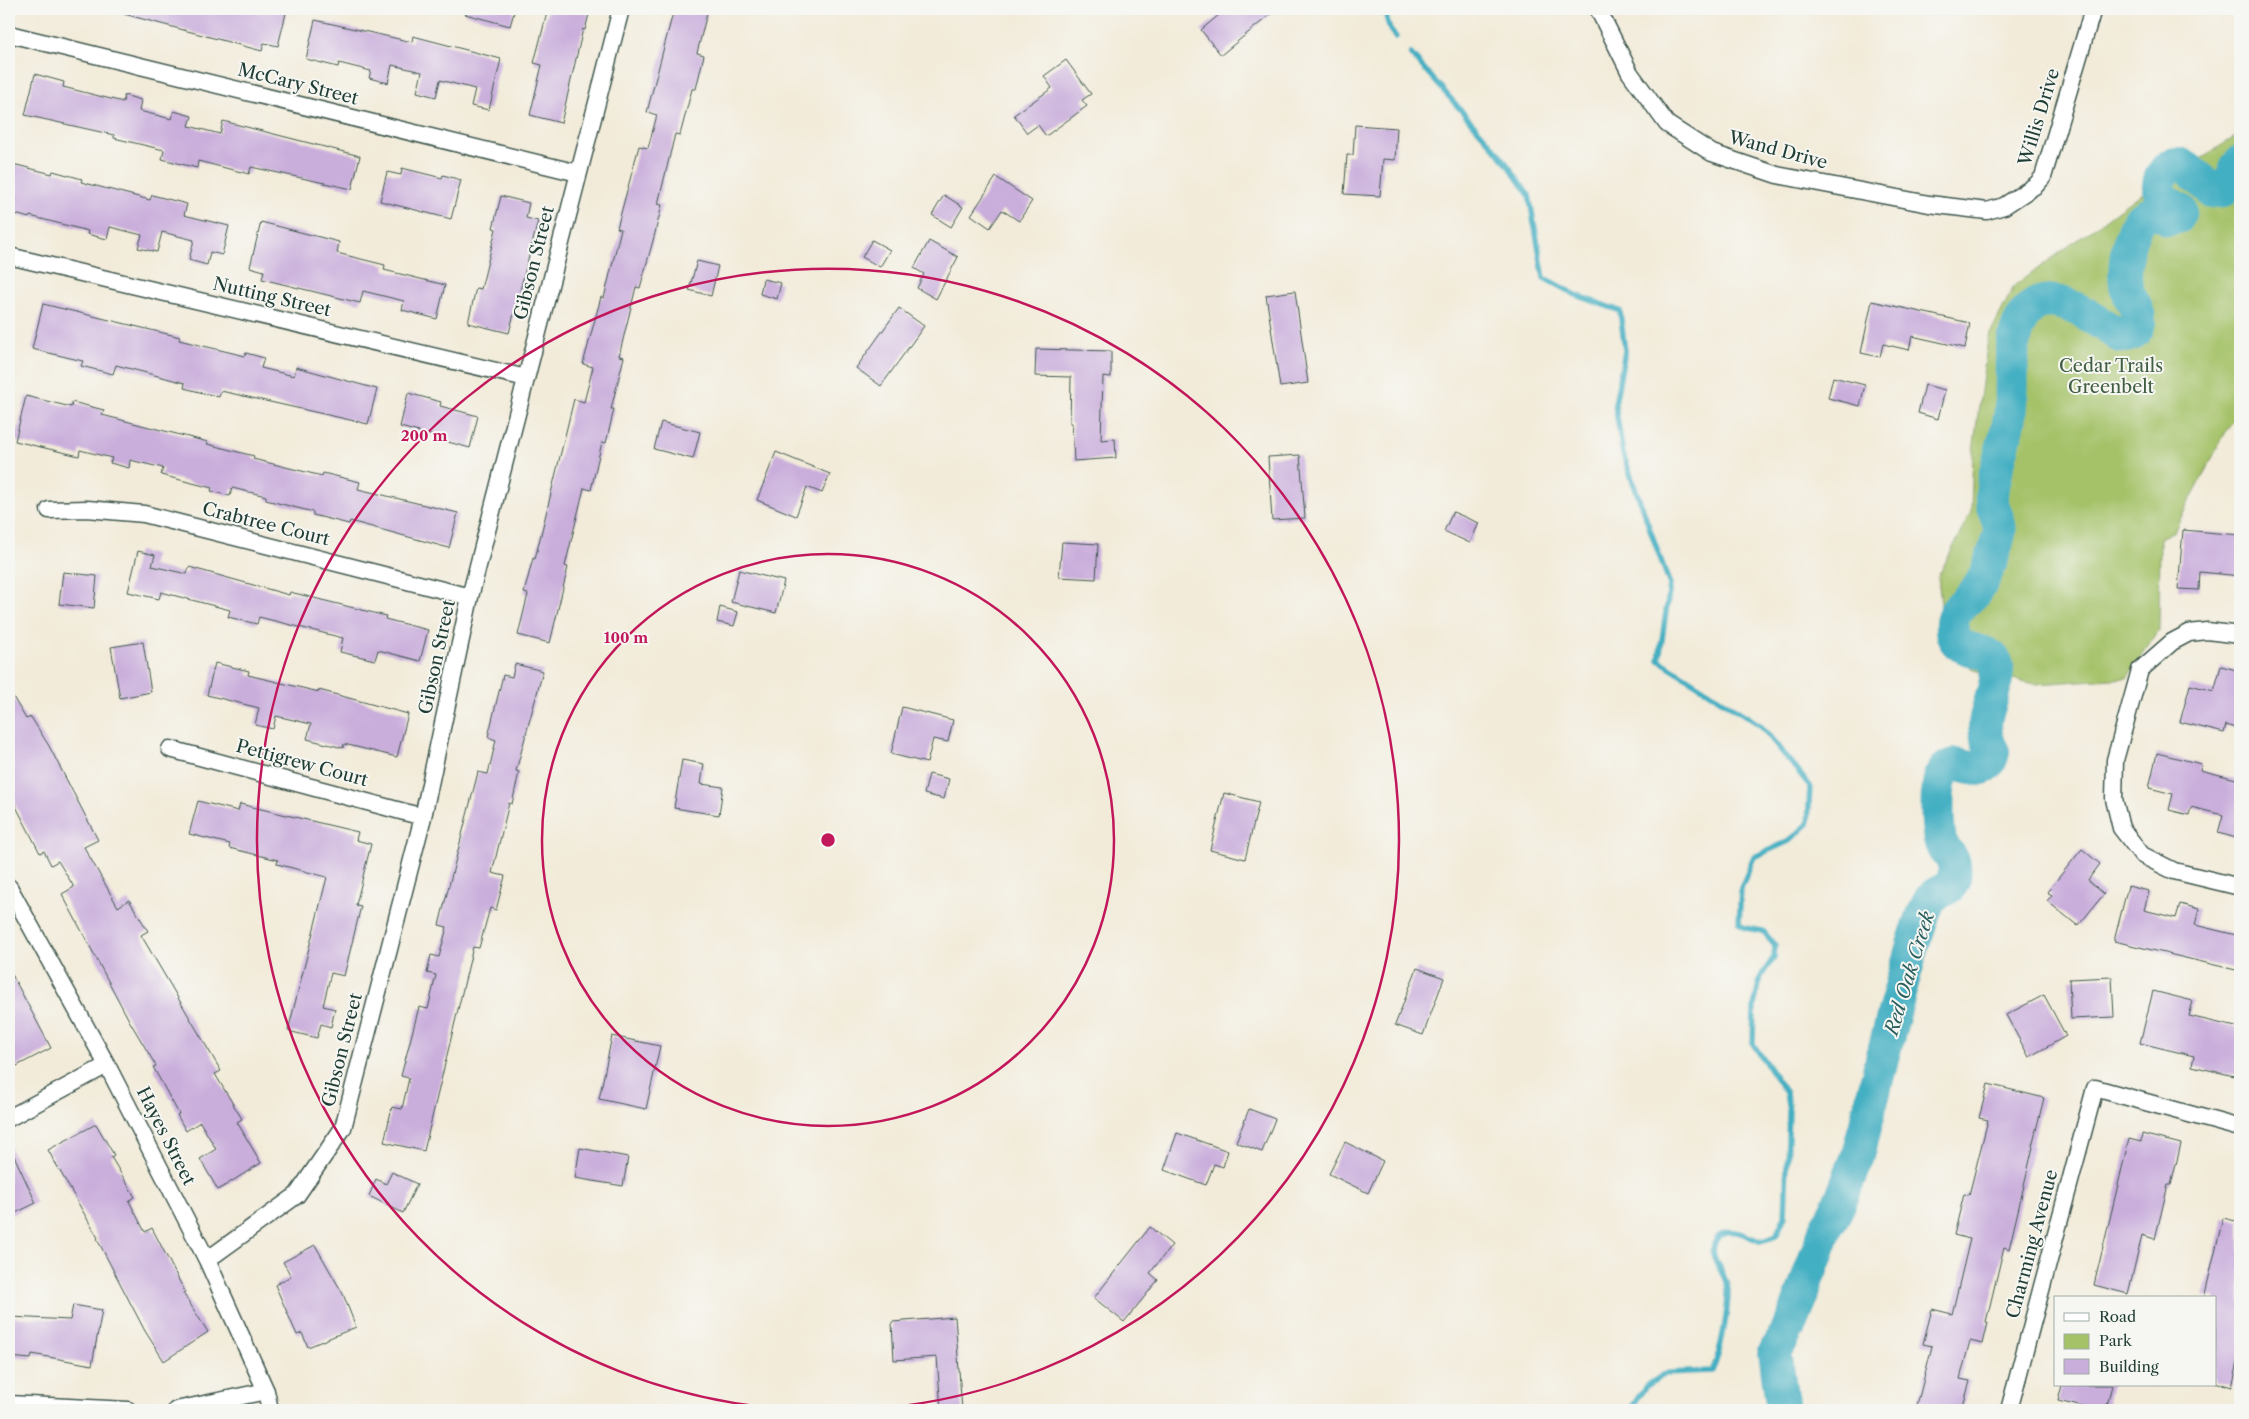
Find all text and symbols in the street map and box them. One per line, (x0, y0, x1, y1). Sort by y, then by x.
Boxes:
street label: McCary Street (235, 58, 361, 110)
street label: Willis Drive (2013, 66, 2064, 169)
street label: Wand Drive (1725, 126, 1830, 174)
street label: Gibson Street (509, 203, 559, 322)
street label: Nutting Street (211, 273, 334, 321)
park label: Cedar Trails Greenbelt (2059, 355, 2163, 398)
text: 200 m (401, 426, 447, 445)
street label: Crabtree Court (200, 498, 333, 551)
street label: Gibson Street (414, 597, 460, 716)
text: 100 m (604, 628, 648, 647)
street label: Pettigrew Court (234, 735, 371, 791)
centre of rings (819, 831, 837, 849)
water label: Red Oak Creek (1879, 908, 1939, 1040)
street label: Gibson Street (317, 990, 367, 1109)
street label: Hayes Street (132, 1083, 201, 1189)
street label: Charming Avenue (2002, 1167, 2062, 1321)
legend (2054, 1296, 2216, 1386)
text: Road (2099, 1307, 2136, 1326)
text: Park (2099, 1331, 2133, 1350)
text: Building (2099, 1357, 2159, 1376)

